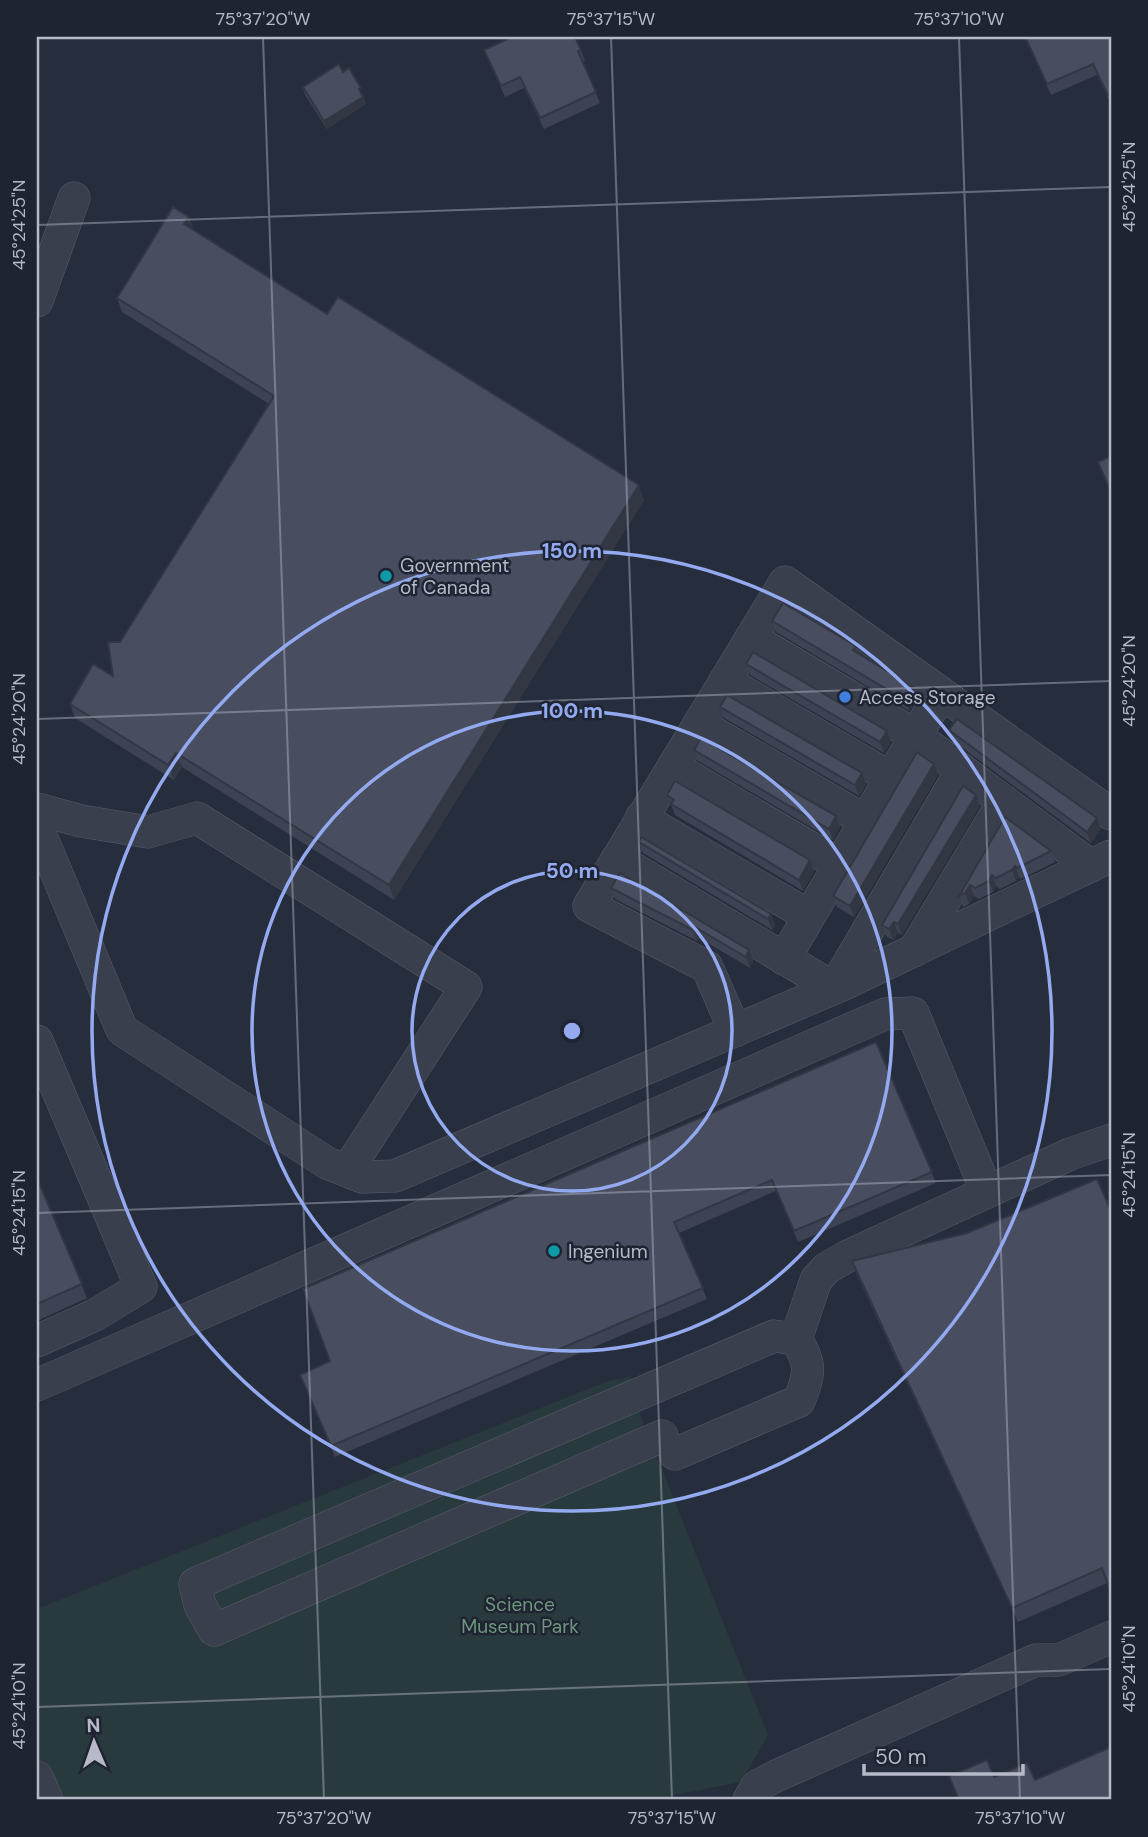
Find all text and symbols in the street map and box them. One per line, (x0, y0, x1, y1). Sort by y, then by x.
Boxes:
text: 75°37'20"W (216, 7, 310, 31)
text: 75°37'15"W (567, 7, 655, 31)
text: 75°37'10"W (914, 7, 1004, 31)
text: 45°24'25"N (1117, 142, 1141, 232)
text: 45°24'25"N (7, 180, 31, 270)
text: 150 m (542, 537, 602, 565)
place label: Government of Canada (400, 553, 510, 600)
marker: Government of Canada (378, 568, 394, 584)
text: 45°24'20"N (1117, 635, 1141, 727)
text: 45°24'20"N (7, 673, 31, 765)
place label: Access Storage (859, 685, 996, 710)
marker: Access Storage (837, 689, 853, 705)
text: 100 m (541, 697, 603, 725)
text: 50 m (546, 857, 598, 885)
centre of rings (560, 1019, 584, 1043)
text: 45°24'15"N (1117, 1132, 1141, 1218)
text: 45°24'15"N (7, 1170, 31, 1256)
place label: Ingenium (568, 1239, 648, 1264)
marker: Ingenium (546, 1243, 562, 1259)
park label: Science Museum Park (461, 1592, 579, 1639)
text: 45°24'10"N (1117, 1625, 1141, 1713)
text: 45°24'10"N (7, 1662, 31, 1750)
north arrow (60, 1708, 130, 1778)
text: N (86, 1713, 101, 1738)
scale bar (864, 1732, 1024, 1776)
text: 50 m (875, 1743, 926, 1771)
text: 75°37'20"W (277, 1806, 371, 1830)
text: 75°37'15"W (628, 1806, 716, 1830)
text: 75°37'10"W (975, 1806, 1065, 1830)

